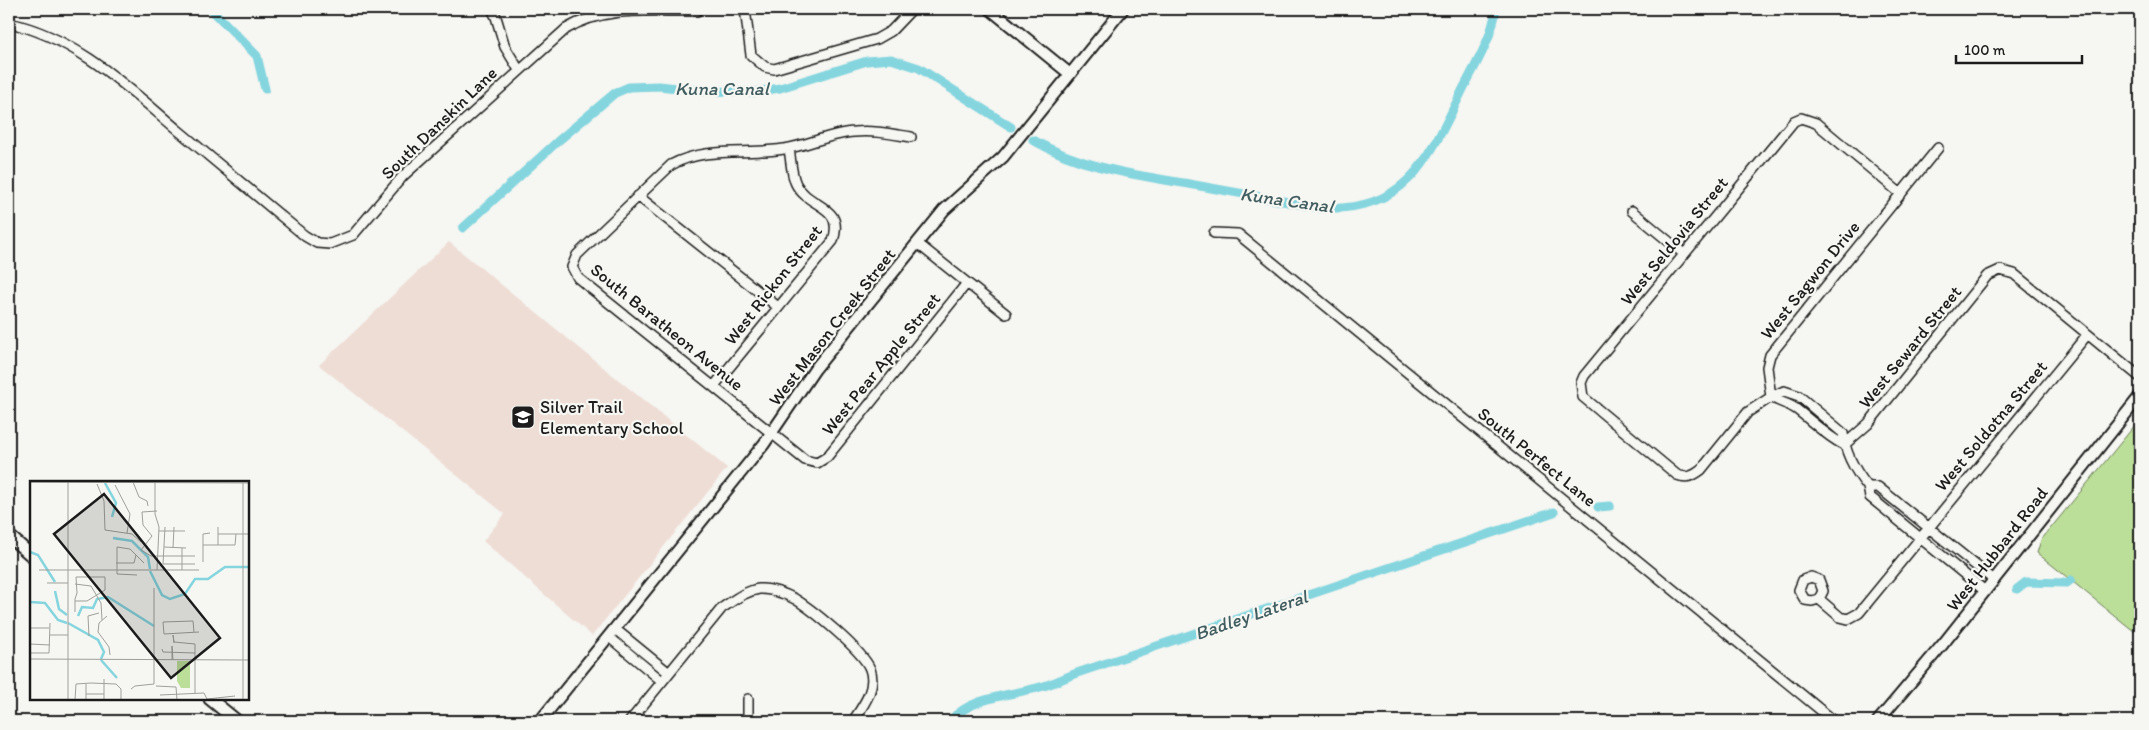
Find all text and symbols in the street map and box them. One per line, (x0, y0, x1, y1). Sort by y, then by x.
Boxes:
scale bar (1956, 32, 2083, 64)
text: 100 m (1964, 41, 2006, 59)
street label: South Danskin Lane (376, 62, 502, 184)
water label: Kuna Canal (675, 77, 771, 100)
street label: West Seldovia Street (1615, 172, 1733, 310)
water label: Kuna Canal (1239, 182, 1337, 218)
street label: West Sagwon Drive (1756, 216, 1864, 344)
street label: West Rickon Street (719, 220, 827, 349)
street label: West Mason Creek Street (764, 244, 900, 410)
street label: South Baratheon Avenue (586, 258, 748, 396)
street label: West Seward Street (1854, 281, 1966, 413)
street label: West Pear Apple Street (817, 288, 945, 440)
street label: West Soldotna Street (1930, 356, 2052, 496)
place label: Silver Trail Elementary School (540, 396, 684, 439)
street label: South Perfect Lane (1473, 402, 1601, 512)
school or university icon: Silver Trail Elementary School (510, 404, 536, 430)
inset map (30, 481, 249, 700)
street label: West Hubbard Road (1942, 482, 2052, 616)
water label: Badley Lateral (1192, 584, 1312, 645)

